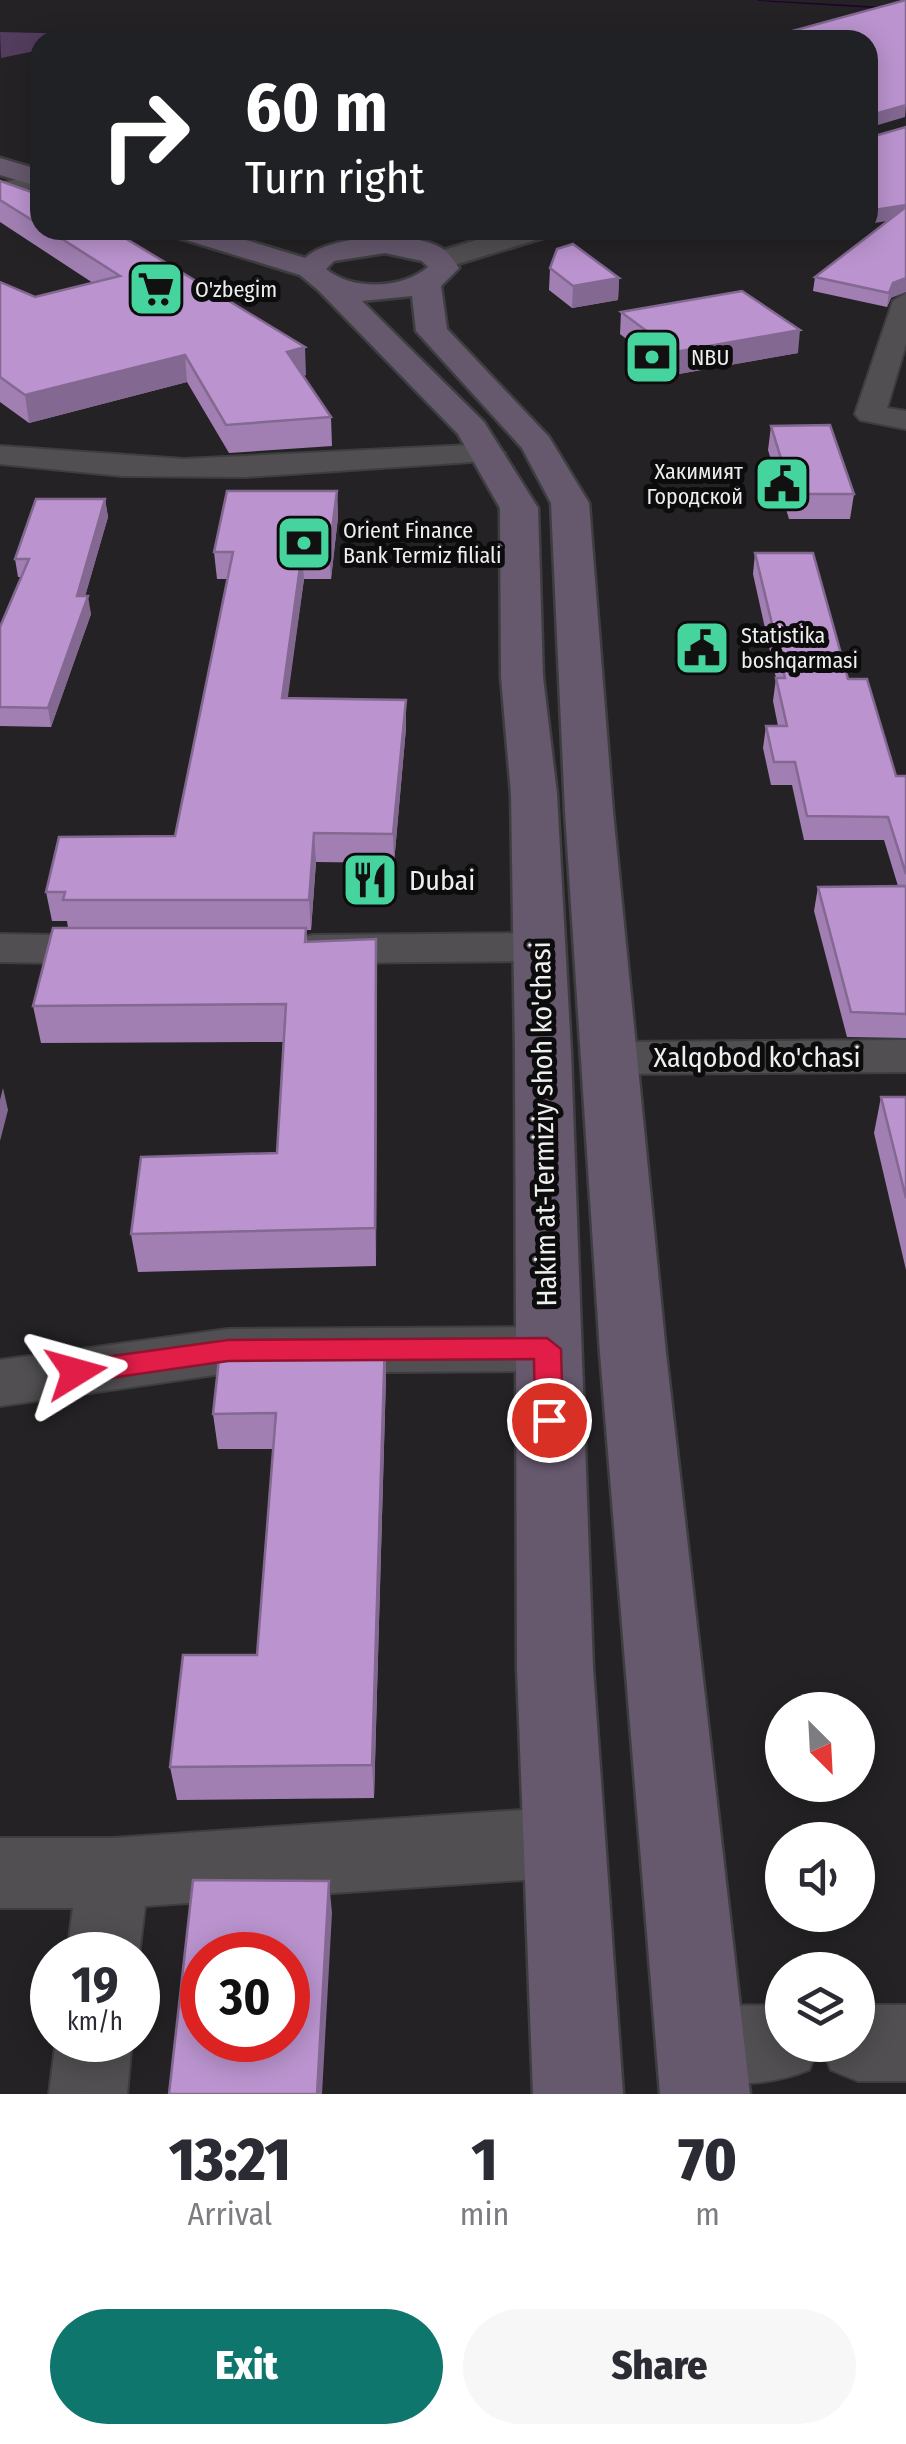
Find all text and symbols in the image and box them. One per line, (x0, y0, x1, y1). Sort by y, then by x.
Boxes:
text: 60 m (245, 66, 388, 150)
icon: right (80, 70, 210, 200)
text: Turn right (245, 151, 424, 205)
supermarket icon: O'zbegim (126, 259, 186, 319)
place label: O'zbegim (195, 276, 277, 303)
bank icon: NBU (622, 327, 682, 387)
place label: NBU (691, 344, 729, 371)
public building icon: Хакимият Городской (752, 454, 812, 514)
place label: Хакимият Городской (646, 458, 743, 510)
bank icon: Orient Finance Bank Termiz filiali (274, 513, 334, 573)
place label: Orient Finance Bank Termiz filiali (343, 517, 501, 569)
public building icon: Statistika boshqarmasi (672, 618, 732, 678)
place label: Statistika boshqarmasi (741, 622, 858, 674)
restaurant icon: Dubai (340, 850, 400, 910)
place label: Dubai (409, 864, 475, 897)
street label: Hakim at-Termiziy shoh ko'chasi (524, 941, 563, 1307)
street label: Xalqobod ko'chasi (653, 1041, 861, 1074)
position arrow (24, 1320, 128, 1424)
pin (507, 1378, 592, 1463)
icon: arrive (522, 1393, 577, 1448)
north arrow (765, 1692, 875, 1802)
map controls (765, 1692, 875, 2062)
button: sound (765, 1822, 875, 1932)
speed limit sign: 30 (180, 1932, 310, 2062)
button: layers (765, 1952, 875, 2062)
text: 19 (71, 1955, 118, 2015)
text: km/h (67, 2007, 123, 2037)
text: 13:21 (169, 2124, 291, 2196)
text: 1 (472, 2124, 498, 2196)
text: 70 (678, 2124, 737, 2196)
text: Arrival (187, 2195, 272, 2233)
text: min (460, 2195, 509, 2233)
text: m (695, 2195, 720, 2233)
button: Exit (50, 2309, 443, 2424)
button: Share (463, 2309, 856, 2424)

